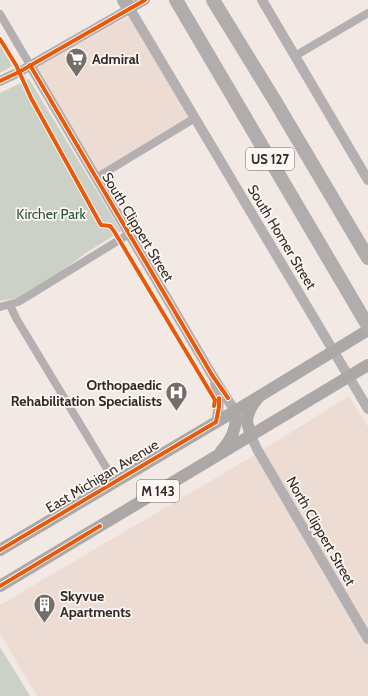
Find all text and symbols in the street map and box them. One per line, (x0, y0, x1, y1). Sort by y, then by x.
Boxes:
supermarket icon: Admiral (64, 46, 90, 79)
place label: Admiral (92, 50, 140, 68)
road number: US 127 (246, 148, 294, 170)
street label: South Clippert Street (98, 169, 178, 285)
street label: South Homer Street (244, 181, 321, 293)
park label: Kircher Park (16, 205, 86, 223)
place label: Orthopaedic Rehabilitation Specialists (11, 376, 163, 410)
hospital icon: Orthopaedic Rehabilitation Specialists (164, 380, 190, 413)
street label: East Michigan Avenue (42, 435, 162, 517)
street label: North Clippert Street (282, 473, 360, 589)
road number: M 143 (137, 480, 179, 502)
place label: Skyvue Apartments (60, 587, 131, 621)
building icon: Skyvue Apartments (32, 591, 58, 624)

